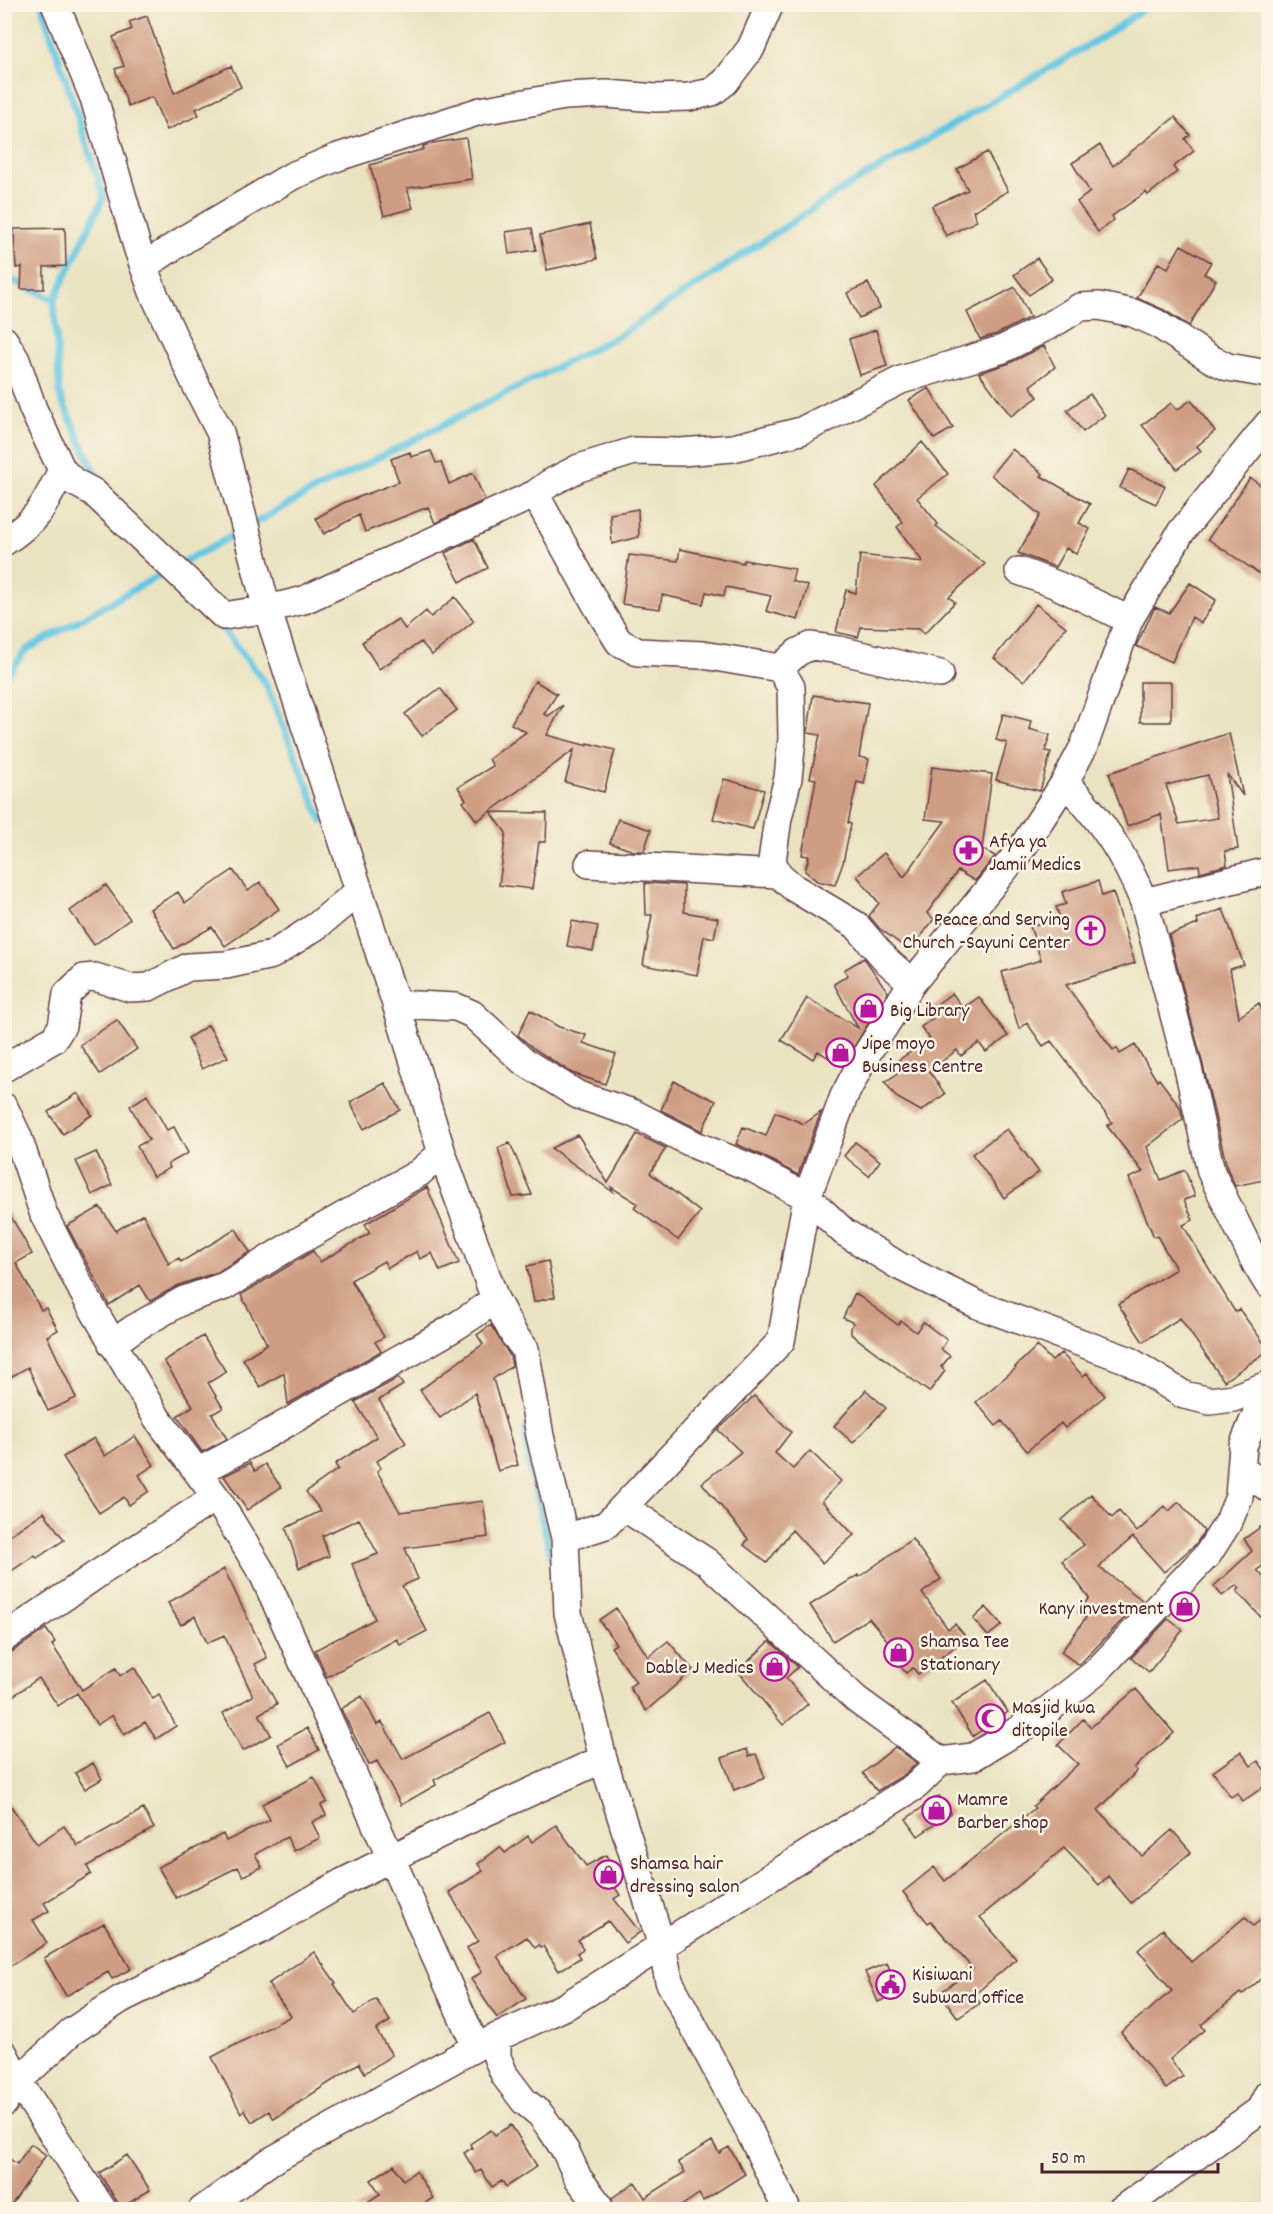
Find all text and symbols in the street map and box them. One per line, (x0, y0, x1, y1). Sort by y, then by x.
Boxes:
place label: Afya ya Jamii Medics (989, 829, 1081, 880)
pharmacy icon: Afya ya Jamii Medics (952, 835, 984, 867)
place label: Peace and Serving Church -Sayuni Center (902, 907, 1071, 958)
church icon: Peace and Serving Church -Sayuni Center (1075, 914, 1107, 946)
shop icon: Big Library (853, 993, 885, 1025)
place label: Big Library (890, 998, 970, 1026)
place label: Jipe moyo Business Centre (862, 1031, 983, 1082)
shop icon: Jipe moyo Business Centre (825, 1037, 857, 1069)
shop icon: Kany investment (1169, 1591, 1201, 1623)
place label: Kany investment (1038, 1596, 1164, 1624)
place label: Shamsa Tee Stationary (920, 1629, 1009, 1680)
shop icon: Shamsa Tee Stationary (883, 1636, 915, 1668)
shop icon: Dable J Medics (759, 1650, 791, 1682)
place label: Dable J Medics (646, 1655, 754, 1683)
place label: Masjid kwa ditopile (1012, 1695, 1095, 1746)
mosque icon: Masjid kwa ditopile (975, 1702, 1007, 1734)
place label: Mamre Barber shop (957, 1787, 1048, 1838)
shop icon: Mamre Barber shop (920, 1794, 952, 1826)
place label: Shamsa hair dressing salon (630, 1851, 739, 1902)
shop icon: Shamsa hair dressing salon (593, 1858, 625, 1890)
place label: Kisiwani Subward office (912, 1962, 1024, 2013)
public building icon: Kisiwani Subward office (875, 1969, 907, 2001)
scale bar (1042, 2136, 1218, 2174)
text: 50 m (1051, 2147, 1086, 2172)

